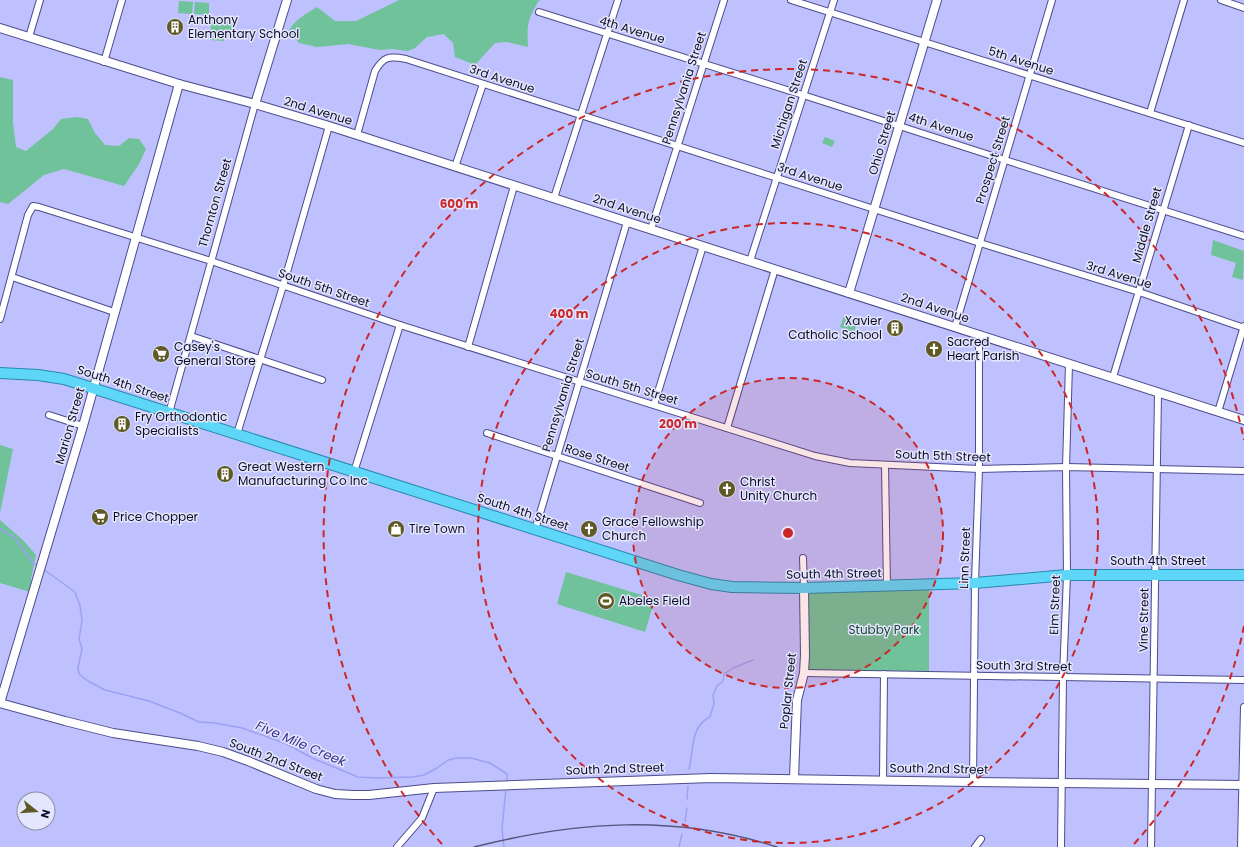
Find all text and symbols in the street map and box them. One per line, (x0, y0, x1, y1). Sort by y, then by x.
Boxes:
place label: Anthony Elementary School (188, 11, 299, 42)
street label: 4th Avenue (597, 11, 667, 48)
building icon: Anthony Elementary School (165, 17, 185, 37)
street label: Pennsylvania Street (657, 29, 710, 146)
street label: 5th Avenue (986, 42, 1056, 79)
street label: Michigan Street (766, 57, 811, 151)
street label: 3rd Avenue (467, 60, 537, 97)
street label: 2nd Avenue (282, 92, 355, 129)
street label: 4th Avenue (906, 108, 976, 145)
street label: Ohio Street (864, 109, 899, 177)
street label: Prospect Street (971, 114, 1014, 206)
street label: Thornton Street (194, 156, 235, 249)
street label: 3rd Avenue (775, 158, 845, 195)
street label: Middle Street (1128, 185, 1165, 265)
street label: 2nd Avenue (591, 189, 664, 228)
text: 600 m (440, 195, 479, 212)
street label: 3rd Avenue (1084, 256, 1154, 293)
street label: South 5th Street (276, 264, 372, 311)
street label: 2nd Avenue (899, 288, 972, 327)
text: 400 m (549, 305, 589, 322)
place label: Xavier Catholic School (788, 312, 883, 343)
building icon: Xavier Catholic School (885, 318, 905, 338)
place label: Sacred Heart Parish (947, 333, 1019, 364)
street label: Pennsylvania Street (537, 336, 588, 454)
place label: Casey's General Store (174, 338, 256, 369)
church icon: Sacred Heart Parish (924, 339, 944, 359)
supermarket icon: Casey's General Store (151, 344, 171, 364)
street label: South 4th Street (75, 361, 171, 406)
street label: South 5th Street (584, 364, 680, 409)
street label: Marion Street (50, 385, 89, 466)
place label: Fry Orthodontic Specialists (135, 408, 227, 439)
building icon: Fry Orthodontic Specialists (112, 414, 132, 434)
text: 200 m (659, 415, 697, 432)
street label: Rose Street (563, 439, 632, 476)
street label: South 5th Street (895, 445, 991, 466)
place label: Great Western Manufacturing Co Inc (238, 458, 368, 489)
building icon: Great Western Manufacturing Co Inc (215, 464, 235, 484)
place label: Christ Unity Church (740, 473, 817, 504)
church icon: Christ Unity Church (717, 479, 737, 499)
street label: South 4th Street (475, 489, 571, 534)
supermarket icon: Price Chopper (90, 507, 110, 527)
place label: Price Chopper (113, 508, 199, 525)
place label: Grace Fellowship Church (602, 513, 704, 544)
shop icon: Tire Town (386, 519, 406, 539)
church icon: Grace Fellowship Church (579, 519, 599, 539)
place label: Tire Town (409, 520, 465, 537)
centre of rings (781, 526, 795, 540)
street label: Linn Street (955, 527, 974, 589)
street label: South 4th Street (1110, 552, 1206, 569)
street label: South 4th Street (786, 564, 882, 583)
street label: Elm Street (1045, 575, 1064, 635)
street label: Vine Street (1134, 588, 1153, 652)
sports icon: Abeles Field (596, 591, 616, 611)
place label: Abeles Field (619, 592, 690, 609)
park label: Stubby Park (849, 621, 920, 638)
street label: Poplar Street (775, 652, 800, 730)
street label: South 3rd Street (976, 656, 1072, 675)
water label: Five Mile Creek (253, 716, 350, 772)
street label: South 2nd Street (227, 734, 325, 785)
street label: South 2nd Street (565, 758, 665, 779)
street label: South 2nd Street (890, 759, 989, 778)
north arrow (16, 791, 56, 831)
text: N (37, 808, 54, 820)

